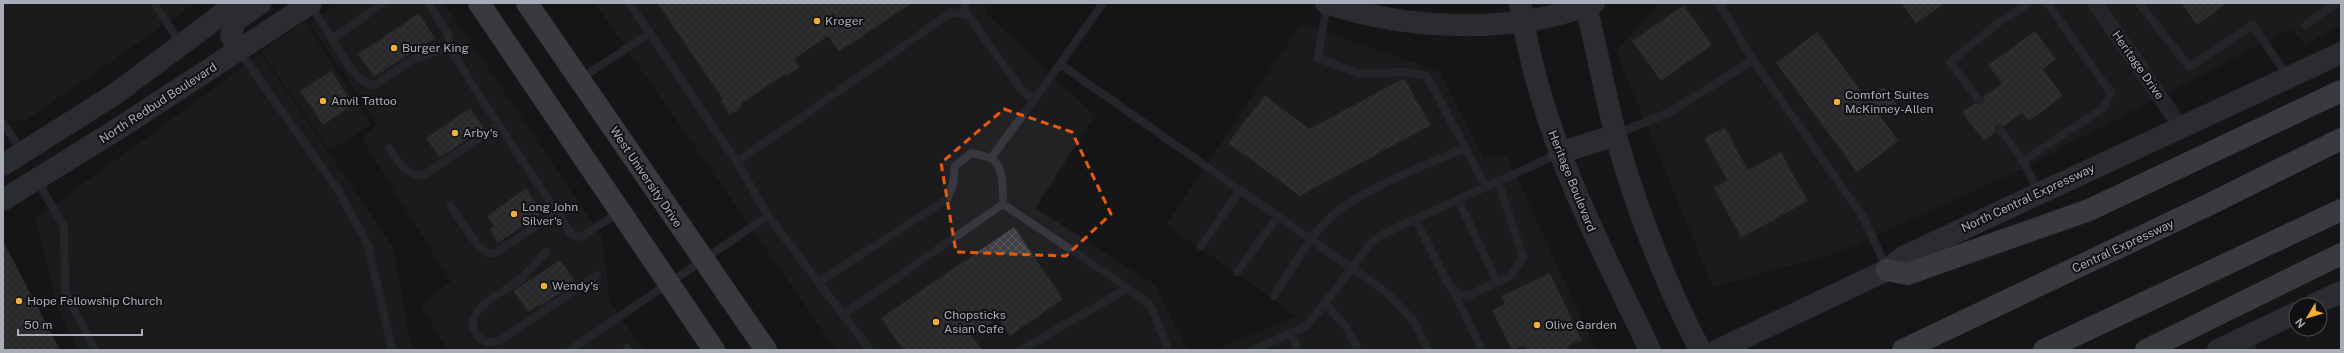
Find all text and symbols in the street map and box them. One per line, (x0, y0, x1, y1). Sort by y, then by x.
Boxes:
place label: Kroger (825, 14, 864, 28)
marker: Kroger (812, 16, 822, 26)
street label: Heritage Drive (2109, 28, 2167, 102)
place label: Burger King (402, 41, 469, 55)
marker: Burger King (389, 43, 399, 53)
street label: North Redbud Boulevard (97, 60, 219, 146)
place label: Comfort Suites McKinney-Allen (1845, 88, 1933, 116)
place label: Anvil Tattoo (331, 94, 397, 108)
marker: Anvil Tattoo (318, 96, 328, 106)
marker: Comfort Suites McKinney-Allen (1832, 97, 1842, 107)
street label: West University Drive (607, 124, 685, 230)
place label: Arby's (463, 126, 498, 140)
marker: Arby's (450, 128, 460, 138)
street label: Heritage Boulevard (1545, 128, 1599, 234)
street label: North Central Expressway (1959, 161, 2097, 235)
place label: Long John Silver's (522, 200, 578, 228)
marker: Long John Silver's (509, 209, 519, 219)
street label: Central Expressway (2070, 216, 2177, 276)
place label: Wendy's (552, 279, 598, 293)
marker: Wendy's (539, 281, 549, 291)
place label: Hope Fellowship Church (27, 294, 162, 308)
marker: Hope Fellowship Church (14, 296, 24, 306)
north arrow (2288, 297, 2328, 337)
place label: Chopsticks Asian Cafe (944, 308, 1006, 336)
scale bar (18, 311, 142, 337)
text: N (2293, 316, 2307, 330)
marker: Chopsticks Asian Cafe (931, 317, 941, 327)
text: 50 m (24, 318, 52, 332)
place label: Olive Garden (1545, 318, 1617, 332)
marker: Olive Garden (1532, 320, 1542, 330)

